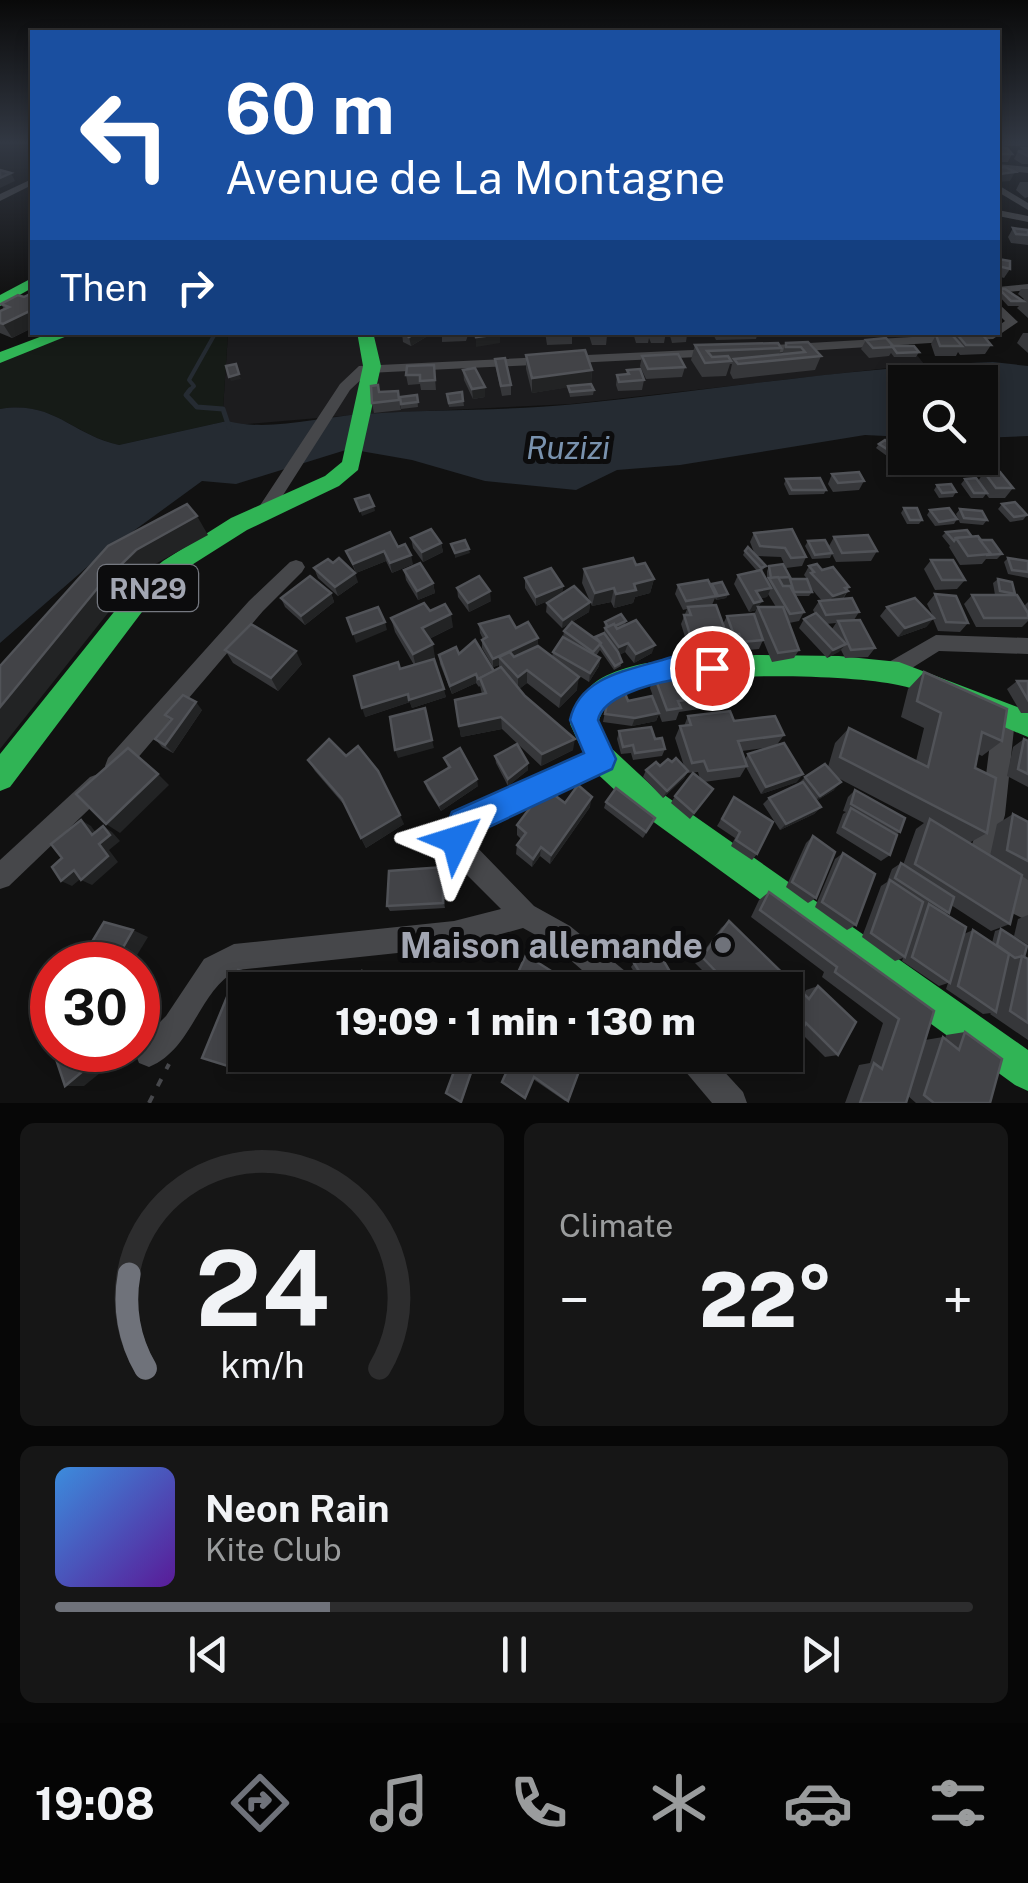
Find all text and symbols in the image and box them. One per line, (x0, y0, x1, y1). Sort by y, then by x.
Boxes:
text: 60 m (225, 67, 395, 150)
icon: left (60, 70, 190, 200)
text: Avenue de La Montagne (225, 151, 725, 204)
icon: right (168, 260, 223, 315)
text: Then (60, 265, 148, 310)
map controls (888, 365, 998, 475)
button: search (888, 365, 998, 475)
water label: Ruzizi (526, 429, 610, 466)
road number: RN29 (98, 565, 198, 611)
pin (670, 626, 755, 711)
icon: arrive (685, 641, 740, 696)
position arrow (404, 788, 508, 892)
place label: Maison allemande (400, 925, 703, 966)
marker: Maison allemande (712, 934, 734, 956)
speed limit sign: 30 (30, 942, 160, 1072)
text: 19:09 · 1 min · 130 m (335, 999, 696, 1044)
text: Climate (559, 1207, 673, 1244)
text: 24 (195, 1227, 329, 1349)
text: 22° (699, 1256, 833, 1344)
text: − (559, 1268, 590, 1332)
text: + (943, 1268, 973, 1332)
text: km/h (220, 1344, 304, 1386)
text: Neon Rain (205, 1486, 389, 1531)
text: Kite Club (205, 1531, 342, 1568)
icon: previous (181, 1627, 236, 1682)
icon: pause (487, 1627, 542, 1682)
icon: next (793, 1627, 848, 1682)
icon: directions (225, 1768, 295, 1838)
icon: music (364, 1768, 434, 1838)
icon: phone (504, 1768, 574, 1838)
icon: climate (644, 1768, 714, 1838)
icon: car (783, 1768, 853, 1838)
icon: filters (923, 1768, 993, 1838)
text: 19:08 (35, 1777, 155, 1830)

